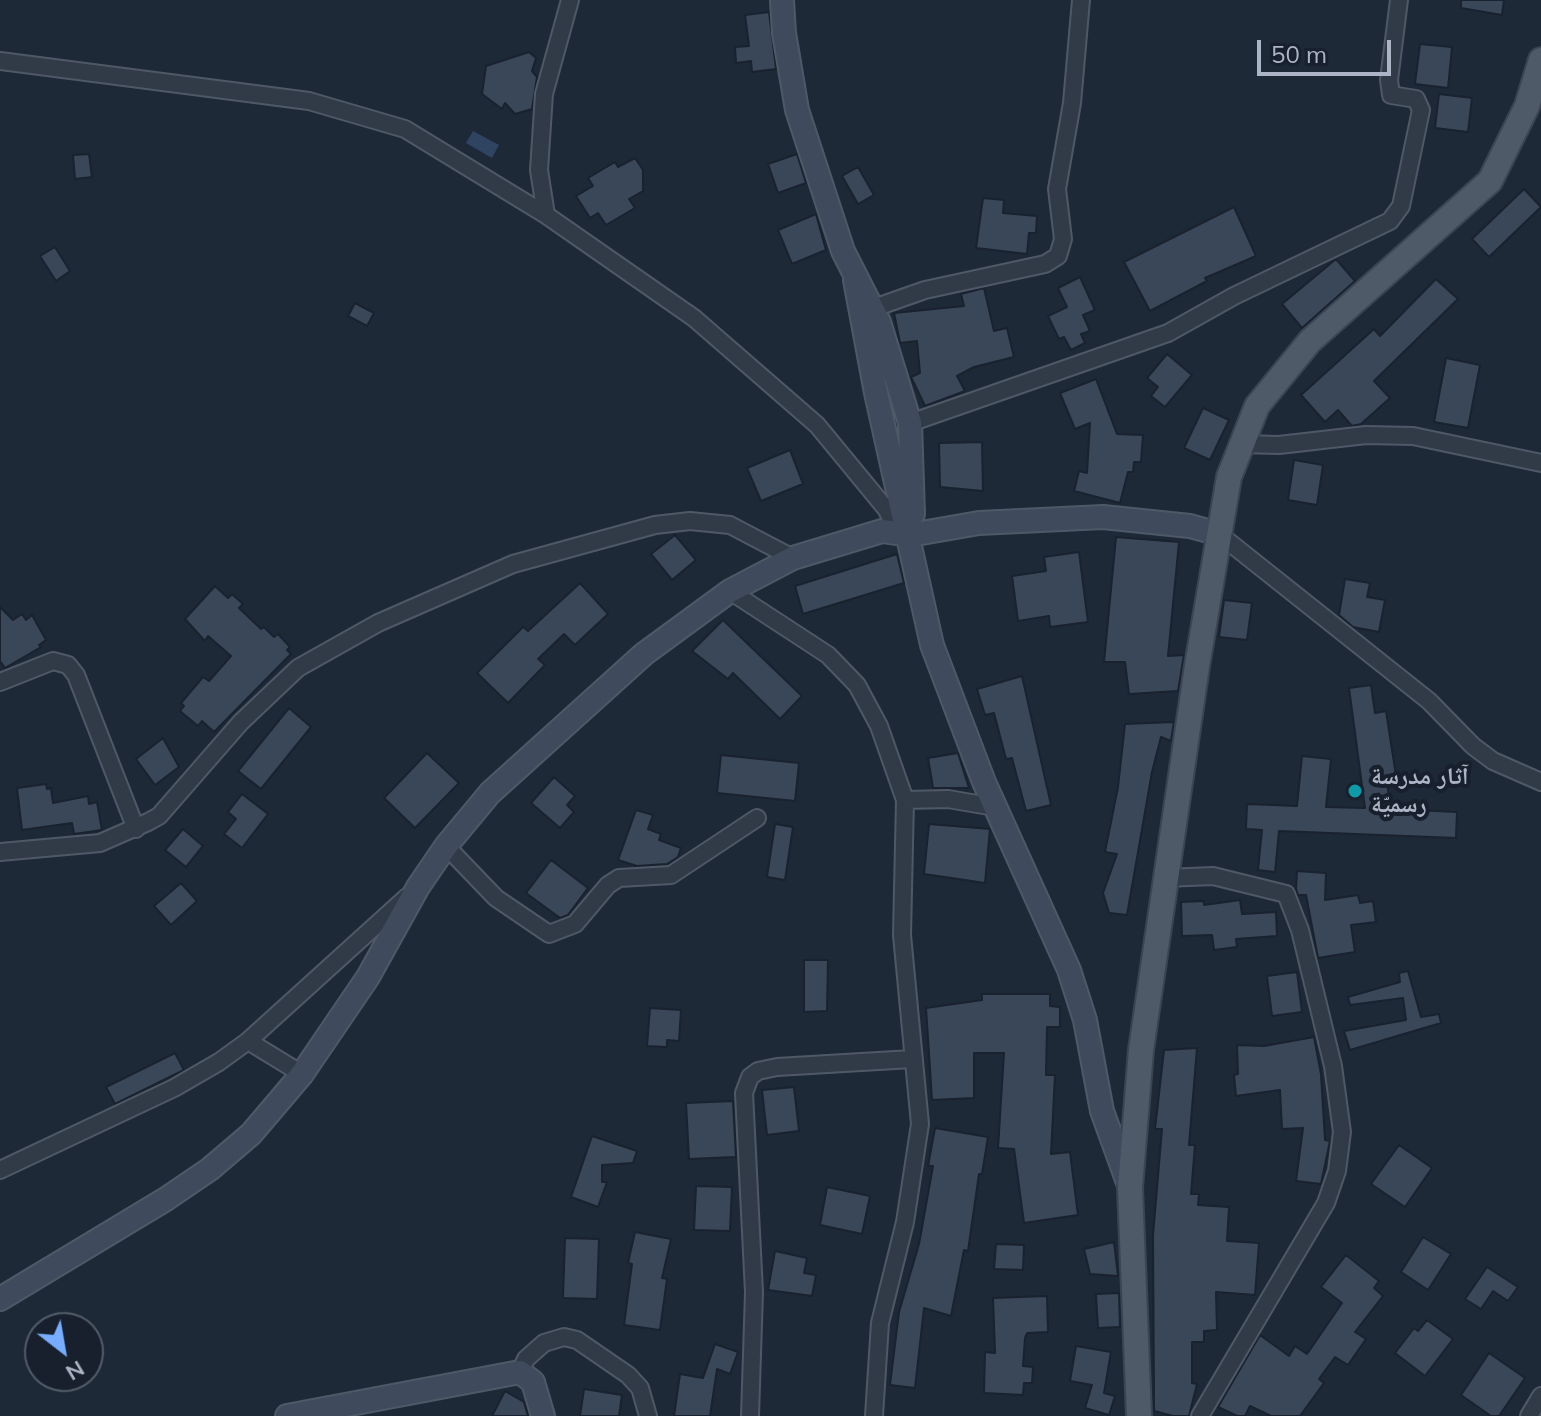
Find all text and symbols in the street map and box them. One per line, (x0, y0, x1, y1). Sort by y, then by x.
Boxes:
scale bar (1261, 24, 1395, 74)
text: 50 m (1271, 39, 1327, 69)
place label: آثار مدرسة رسميّة (1371, 763, 1469, 819)
marker: آثار مدرسة رسميّة (1346, 782, 1364, 800)
north arrow (24, 1312, 104, 1392)
text: N (61, 1355, 90, 1387)

